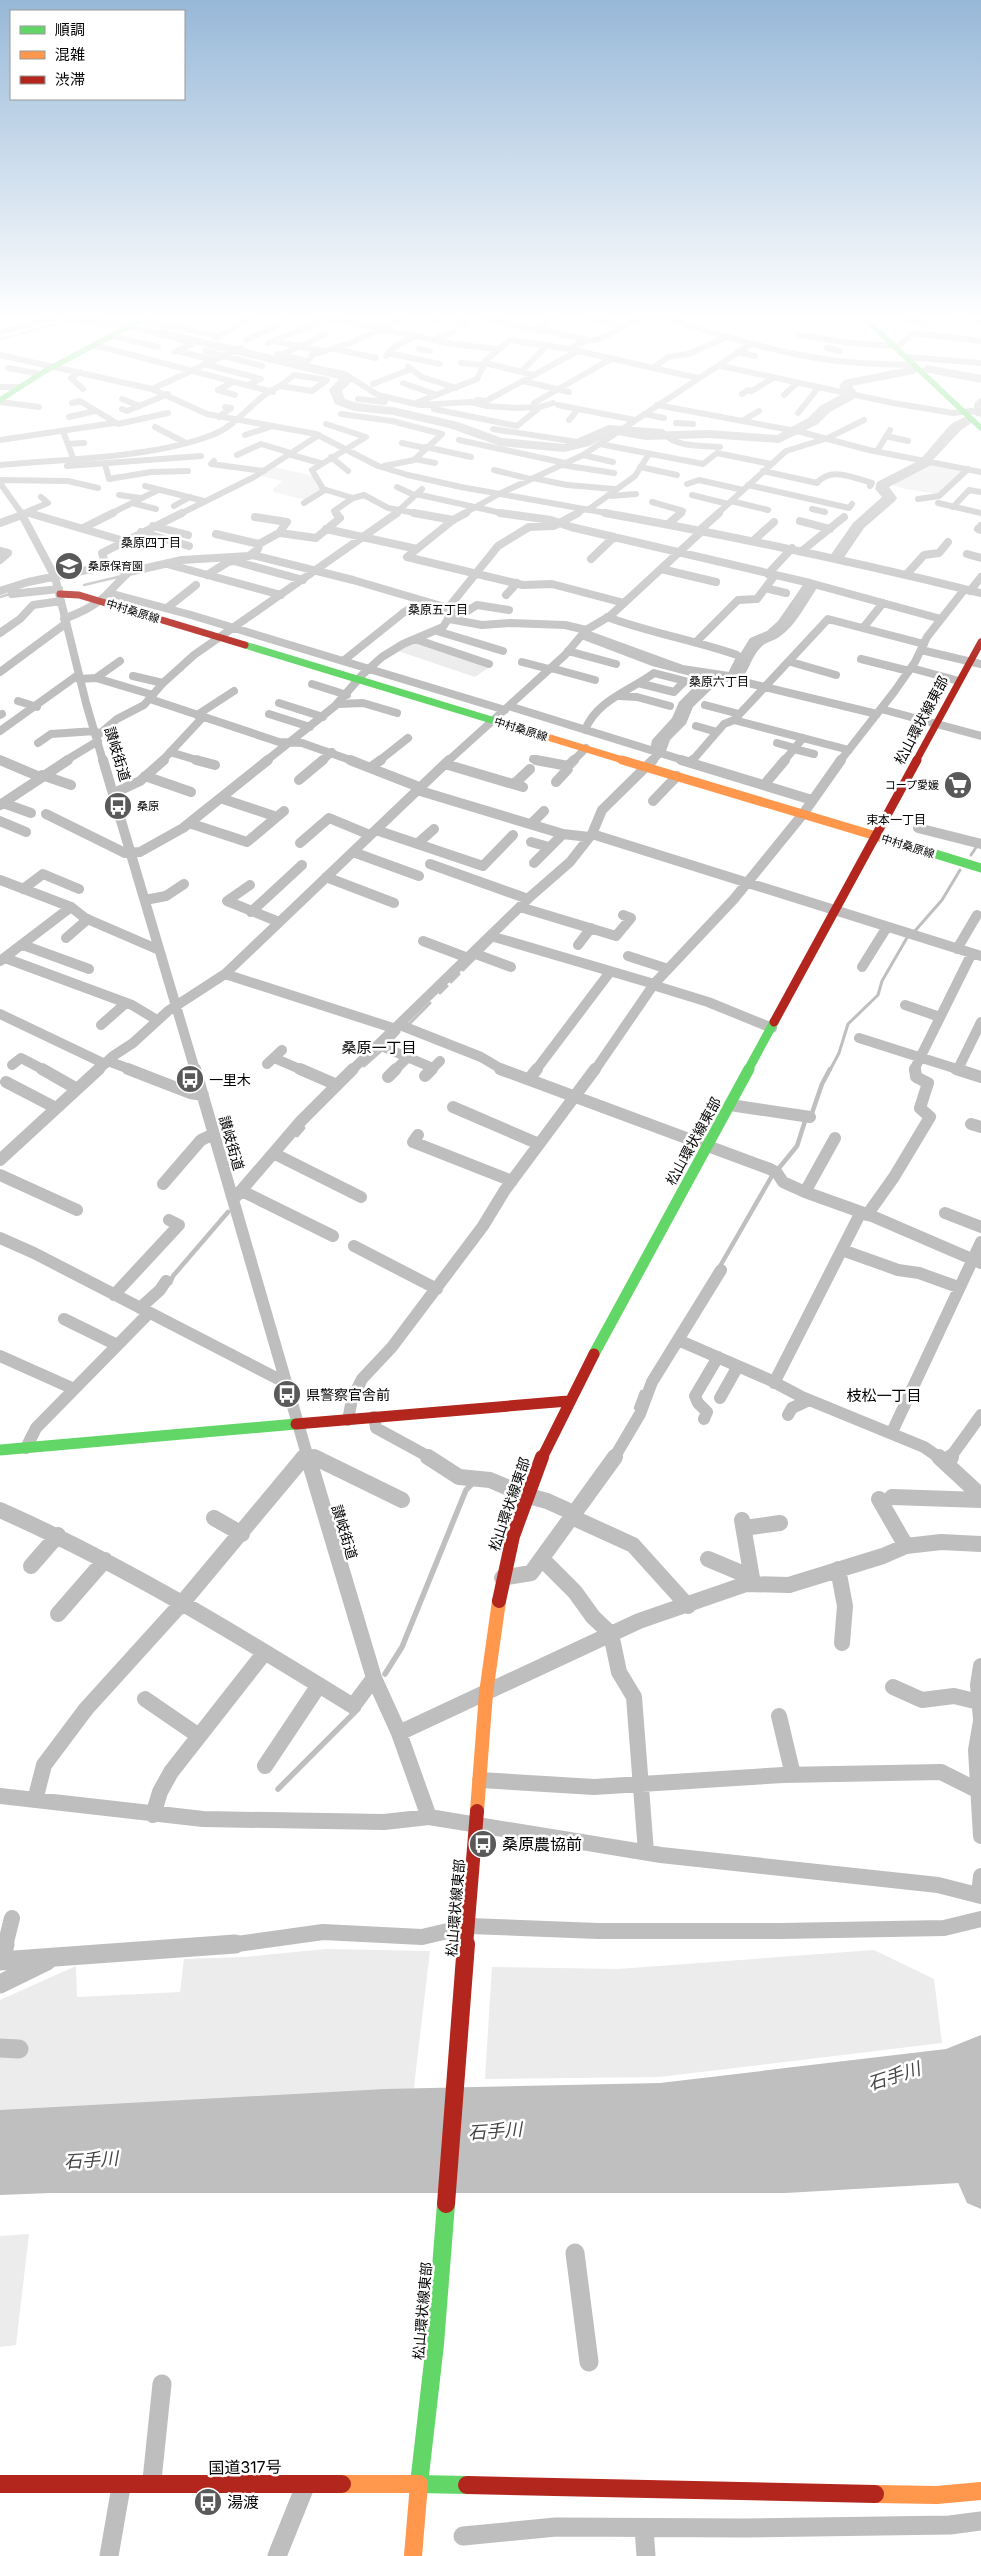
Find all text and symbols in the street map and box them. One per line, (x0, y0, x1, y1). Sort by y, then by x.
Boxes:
legend (10, 10, 185, 100)
text: 順調 (55, 20, 85, 39)
text: 混雑 (55, 45, 85, 64)
text: 渋滞 (55, 70, 85, 89)
district label: 桑原四丁目 (121, 535, 181, 550)
school or university icon: 桑原保育園 (54, 551, 84, 581)
place label: 桑原保育園 (88, 559, 143, 573)
street label: 中村桑原線 (105, 596, 161, 626)
district label: 桑原五丁目 (408, 602, 468, 617)
street label: 松山環状線東部 (890, 673, 952, 767)
district label: 桑原六丁目 (689, 674, 749, 689)
street label: 中村桑原線 (493, 714, 549, 744)
street label: 讃岐街道 (102, 725, 134, 783)
supermarket icon: コープ愛媛 (943, 770, 973, 800)
place label: コープ愛媛 (885, 778, 939, 792)
bus stop icon: 桑原 (103, 791, 133, 821)
place label: 桑原 (137, 799, 159, 813)
district label: 束本一丁目 (866, 812, 926, 827)
street label: 中村桑原線 (880, 831, 936, 861)
district label: 桑原一丁目 (341, 1038, 417, 1057)
bus stop icon: 一里木 (175, 1064, 205, 1094)
place label: 一里木 (209, 1071, 251, 1088)
street label: 松山環状線東部 (662, 1094, 724, 1188)
street label: 讃岐街道 (216, 1114, 248, 1172)
bus stop icon: 県警察官舎前 (272, 1379, 302, 1409)
place label: 県警察官舎前 (306, 1386, 390, 1403)
district label: 枝松一丁目 (846, 1386, 922, 1405)
street label: 松山環状線東部 (485, 1455, 533, 1553)
street label: 讃岐街道 (329, 1503, 361, 1561)
bus stop icon: 桑原農協前 (468, 1829, 498, 1859)
place label: 桑原農協前 (502, 1834, 582, 1854)
street label: 松山環状線東部 (442, 1858, 468, 1958)
water label: 石手川 (865, 2057, 925, 2094)
water label: 石手川 (467, 2119, 525, 2143)
water label: 石手川 (63, 2148, 121, 2172)
street label: 松山環状線東部 (409, 2261, 435, 2361)
street label: 国道317号 (208, 2456, 282, 2478)
bus stop icon: 湯渡 (193, 2487, 223, 2517)
place label: 湯渡 (227, 2492, 259, 2512)

